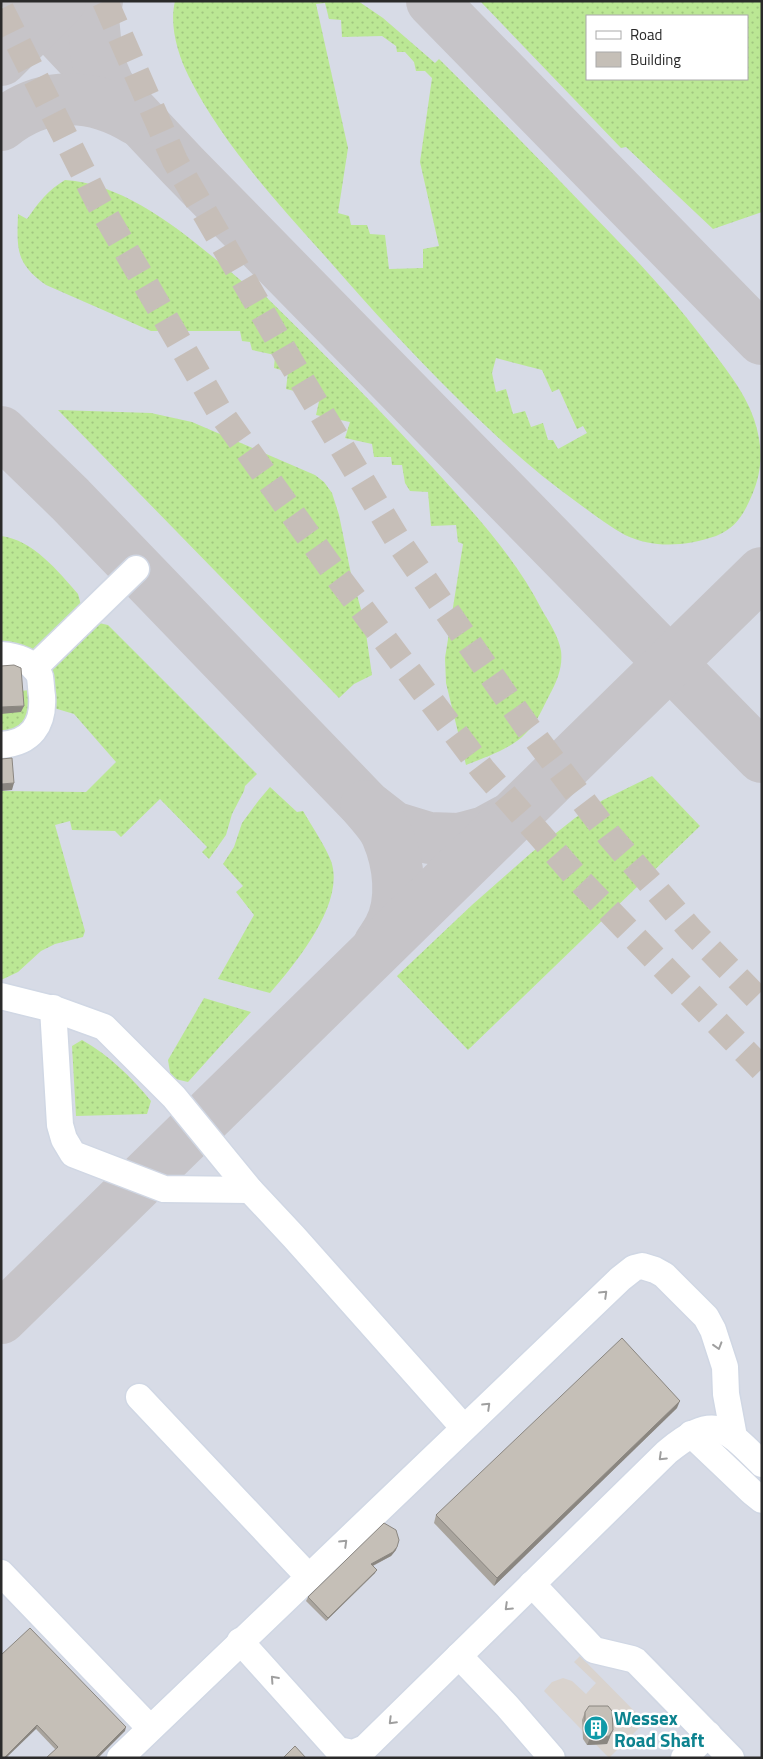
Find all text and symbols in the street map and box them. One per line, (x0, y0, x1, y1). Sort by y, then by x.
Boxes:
legend (586, 15, 748, 80)
text: Road (630, 23, 662, 46)
text: Building (630, 48, 681, 71)
one-way arrow (598, 1291, 607, 1300)
one-way arrow (713, 1341, 723, 1349)
one-way arrow (481, 1403, 490, 1412)
one-way arrow (659, 1451, 668, 1460)
one-way arrow (339, 1540, 348, 1549)
one-way arrow (505, 1602, 514, 1611)
one-way arrow (271, 1675, 280, 1684)
place label: Wessex Road Shaft (614, 1703, 704, 1754)
one-way arrow (389, 1715, 398, 1724)
building icon: Wessex Road Shaft (583, 1715, 609, 1741)

